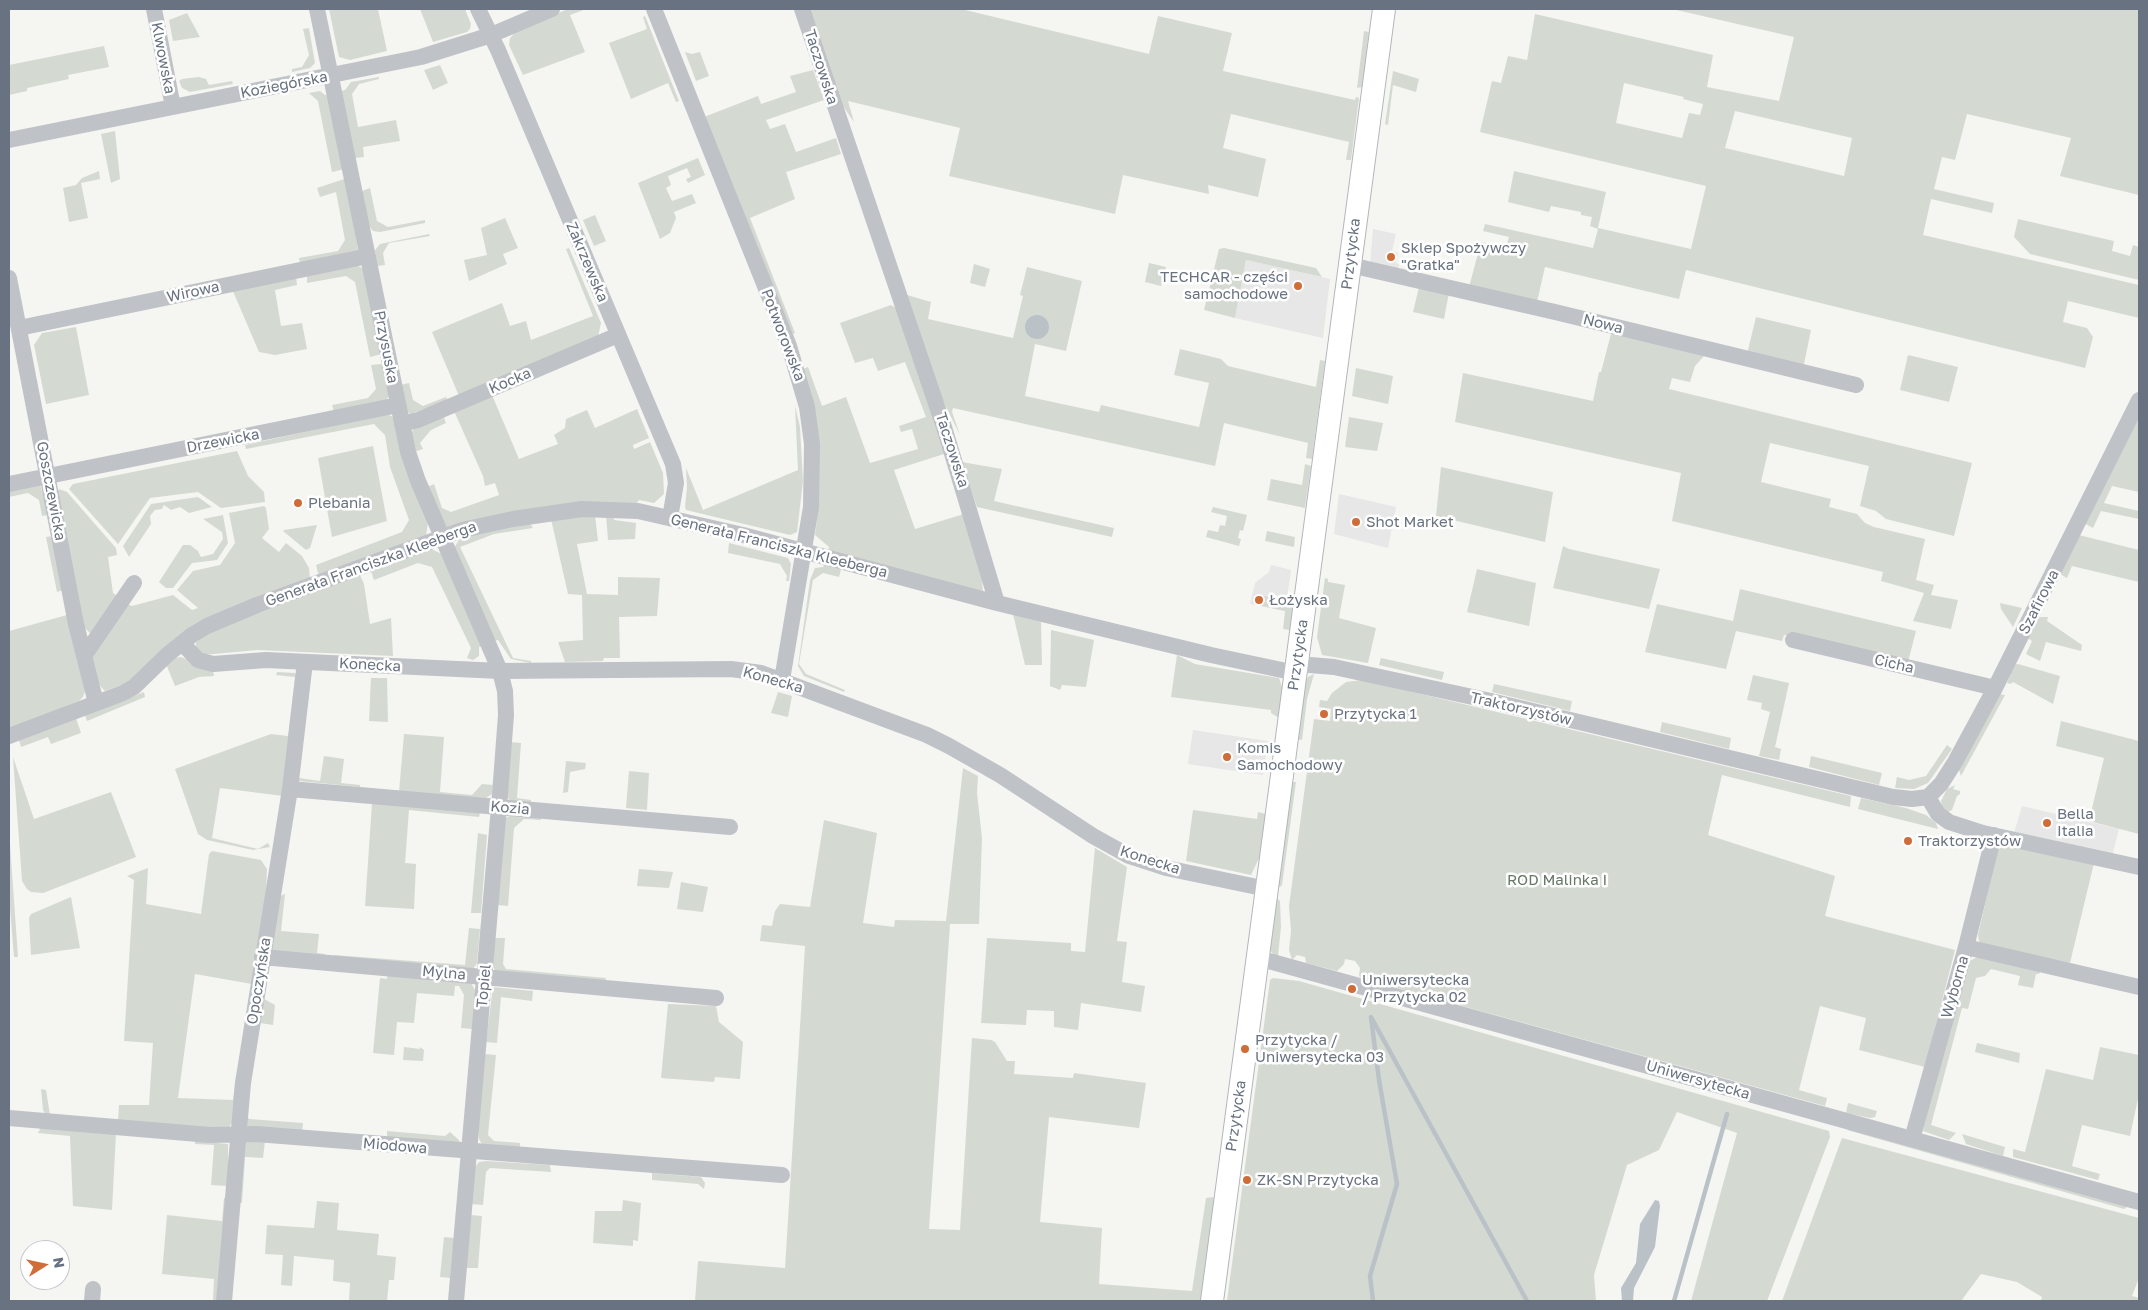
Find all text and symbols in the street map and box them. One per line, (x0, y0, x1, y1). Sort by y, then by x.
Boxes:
street label: Klwowska (147, 21, 179, 95)
street label: Taczowska (800, 27, 842, 107)
street label: Koziegórska (239, 68, 329, 102)
street label: Przytycka (1338, 217, 1364, 291)
street label: Zakrzewska (562, 219, 612, 305)
place label: Sklep Spożywczy "Gratka" (1401, 239, 1526, 274)
marker: Sklep Spożywczy "Gratka" (1385, 251, 1397, 263)
place label: TECHCAR - części samochodowe (1160, 268, 1288, 303)
street label: Wirowa (165, 278, 221, 306)
marker: TECHCAR - części samochodowe (1292, 280, 1304, 292)
street label: Potworowska (757, 286, 809, 384)
street label: Przysuska (370, 309, 402, 385)
street label: Nowa (1581, 310, 1625, 338)
street label: Kocka (486, 364, 534, 398)
street label: Taczowska (931, 410, 973, 490)
street label: Drzewicka (185, 425, 261, 457)
street label: Goszczewicka (33, 440, 69, 542)
place label: Plebania (308, 494, 371, 512)
marker: Plebania (292, 497, 304, 509)
street label: Generała Franciszka Kleeberga (669, 510, 889, 582)
place label: Shot Market (1366, 513, 1454, 531)
marker: Shot Market (1350, 516, 1362, 528)
street label: Generała Franciszka Kleeberga (263, 517, 479, 611)
street label: Szafirowa (2015, 567, 2063, 637)
place label: Łożyska (1269, 591, 1328, 609)
marker: Łożyska (1253, 594, 1265, 606)
street label: Przytycka (1284, 618, 1312, 692)
street label: Cicha (1872, 651, 1916, 677)
street label: Konecka (339, 654, 401, 676)
street label: Konecka (741, 663, 805, 697)
street label: Traktorzystów (1469, 689, 1573, 729)
place label: Przytycka 1 (1334, 705, 1417, 723)
marker: Przytycka 1 (1318, 708, 1330, 720)
place label: Komis Samochodowy (1237, 739, 1343, 774)
marker: Komis Samochodowy (1221, 751, 1233, 763)
street label: Kozia (490, 797, 530, 819)
place label: Bella Italia (2057, 805, 2094, 840)
marker: Bella Italia (2041, 817, 2053, 829)
place label: Traktorzystów (1918, 832, 2021, 850)
marker: Traktorzystów (1902, 835, 1914, 847)
street label: Konecka (1118, 842, 1182, 878)
park label: ROD Malinka I (1507, 871, 1607, 889)
street label: Opoczyńska (243, 936, 275, 1026)
street label: Wyborna (1937, 953, 1973, 1021)
street label: Mylna (421, 962, 467, 984)
street label: Topiel (473, 963, 495, 1009)
place label: Uniwersytecka / Przytycka 02 (1362, 971, 1469, 1006)
marker: Uniwersytecka / Przytycka 02 (1346, 983, 1358, 995)
place label: Przytycka / Uniwersytecka 03 (1255, 1031, 1384, 1066)
marker: Przytycka / Uniwersytecka 03 (1239, 1043, 1251, 1055)
street label: Uniwersytecka (1644, 1057, 1752, 1103)
street label: Przytycka (1222, 1079, 1250, 1153)
street label: Miodowa (362, 1134, 428, 1158)
place label: ZK-SN Przytycka (1257, 1171, 1379, 1189)
marker: ZK-SN Przytycka (1241, 1174, 1253, 1186)
north arrow (20, 1240, 70, 1290)
text: N (50, 1256, 69, 1269)

